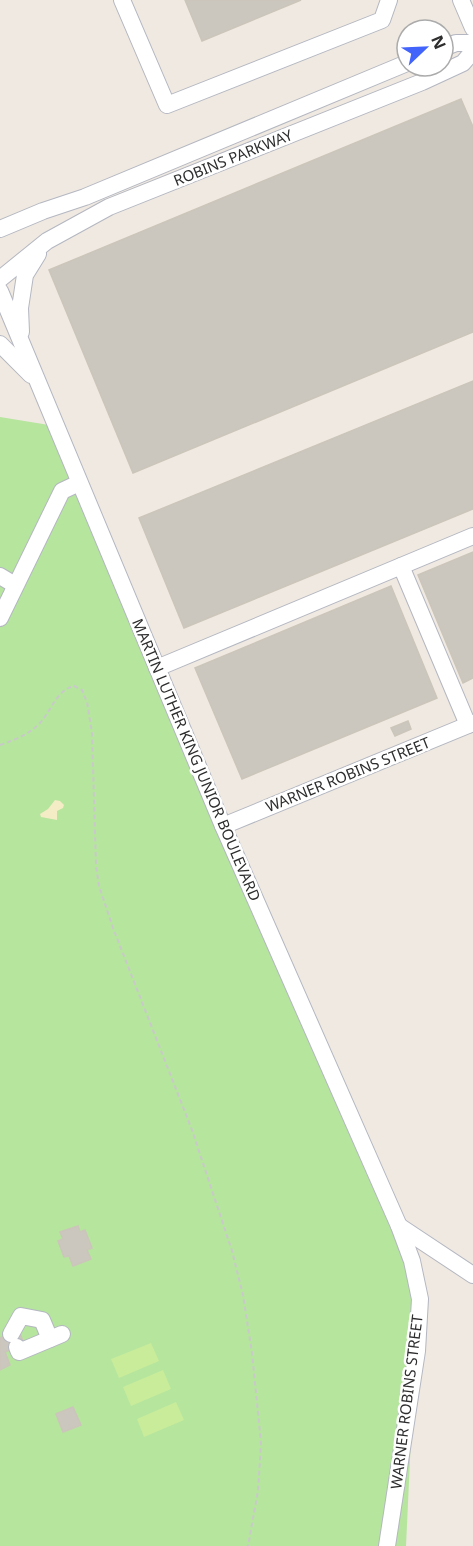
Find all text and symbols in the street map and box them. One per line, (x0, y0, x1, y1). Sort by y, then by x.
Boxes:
north arrow (395, 18, 455, 78)
text: N (426, 32, 451, 52)
street label: ROBINS PARKWAY (170, 124, 295, 190)
street label: MARTIN LUTHER KING JUNIOR BOULEVARD (128, 615, 266, 904)
street label: WARNER ROBINS STREET (262, 732, 433, 816)
street label: WARNER ROBINS STREET (385, 1313, 427, 1490)

